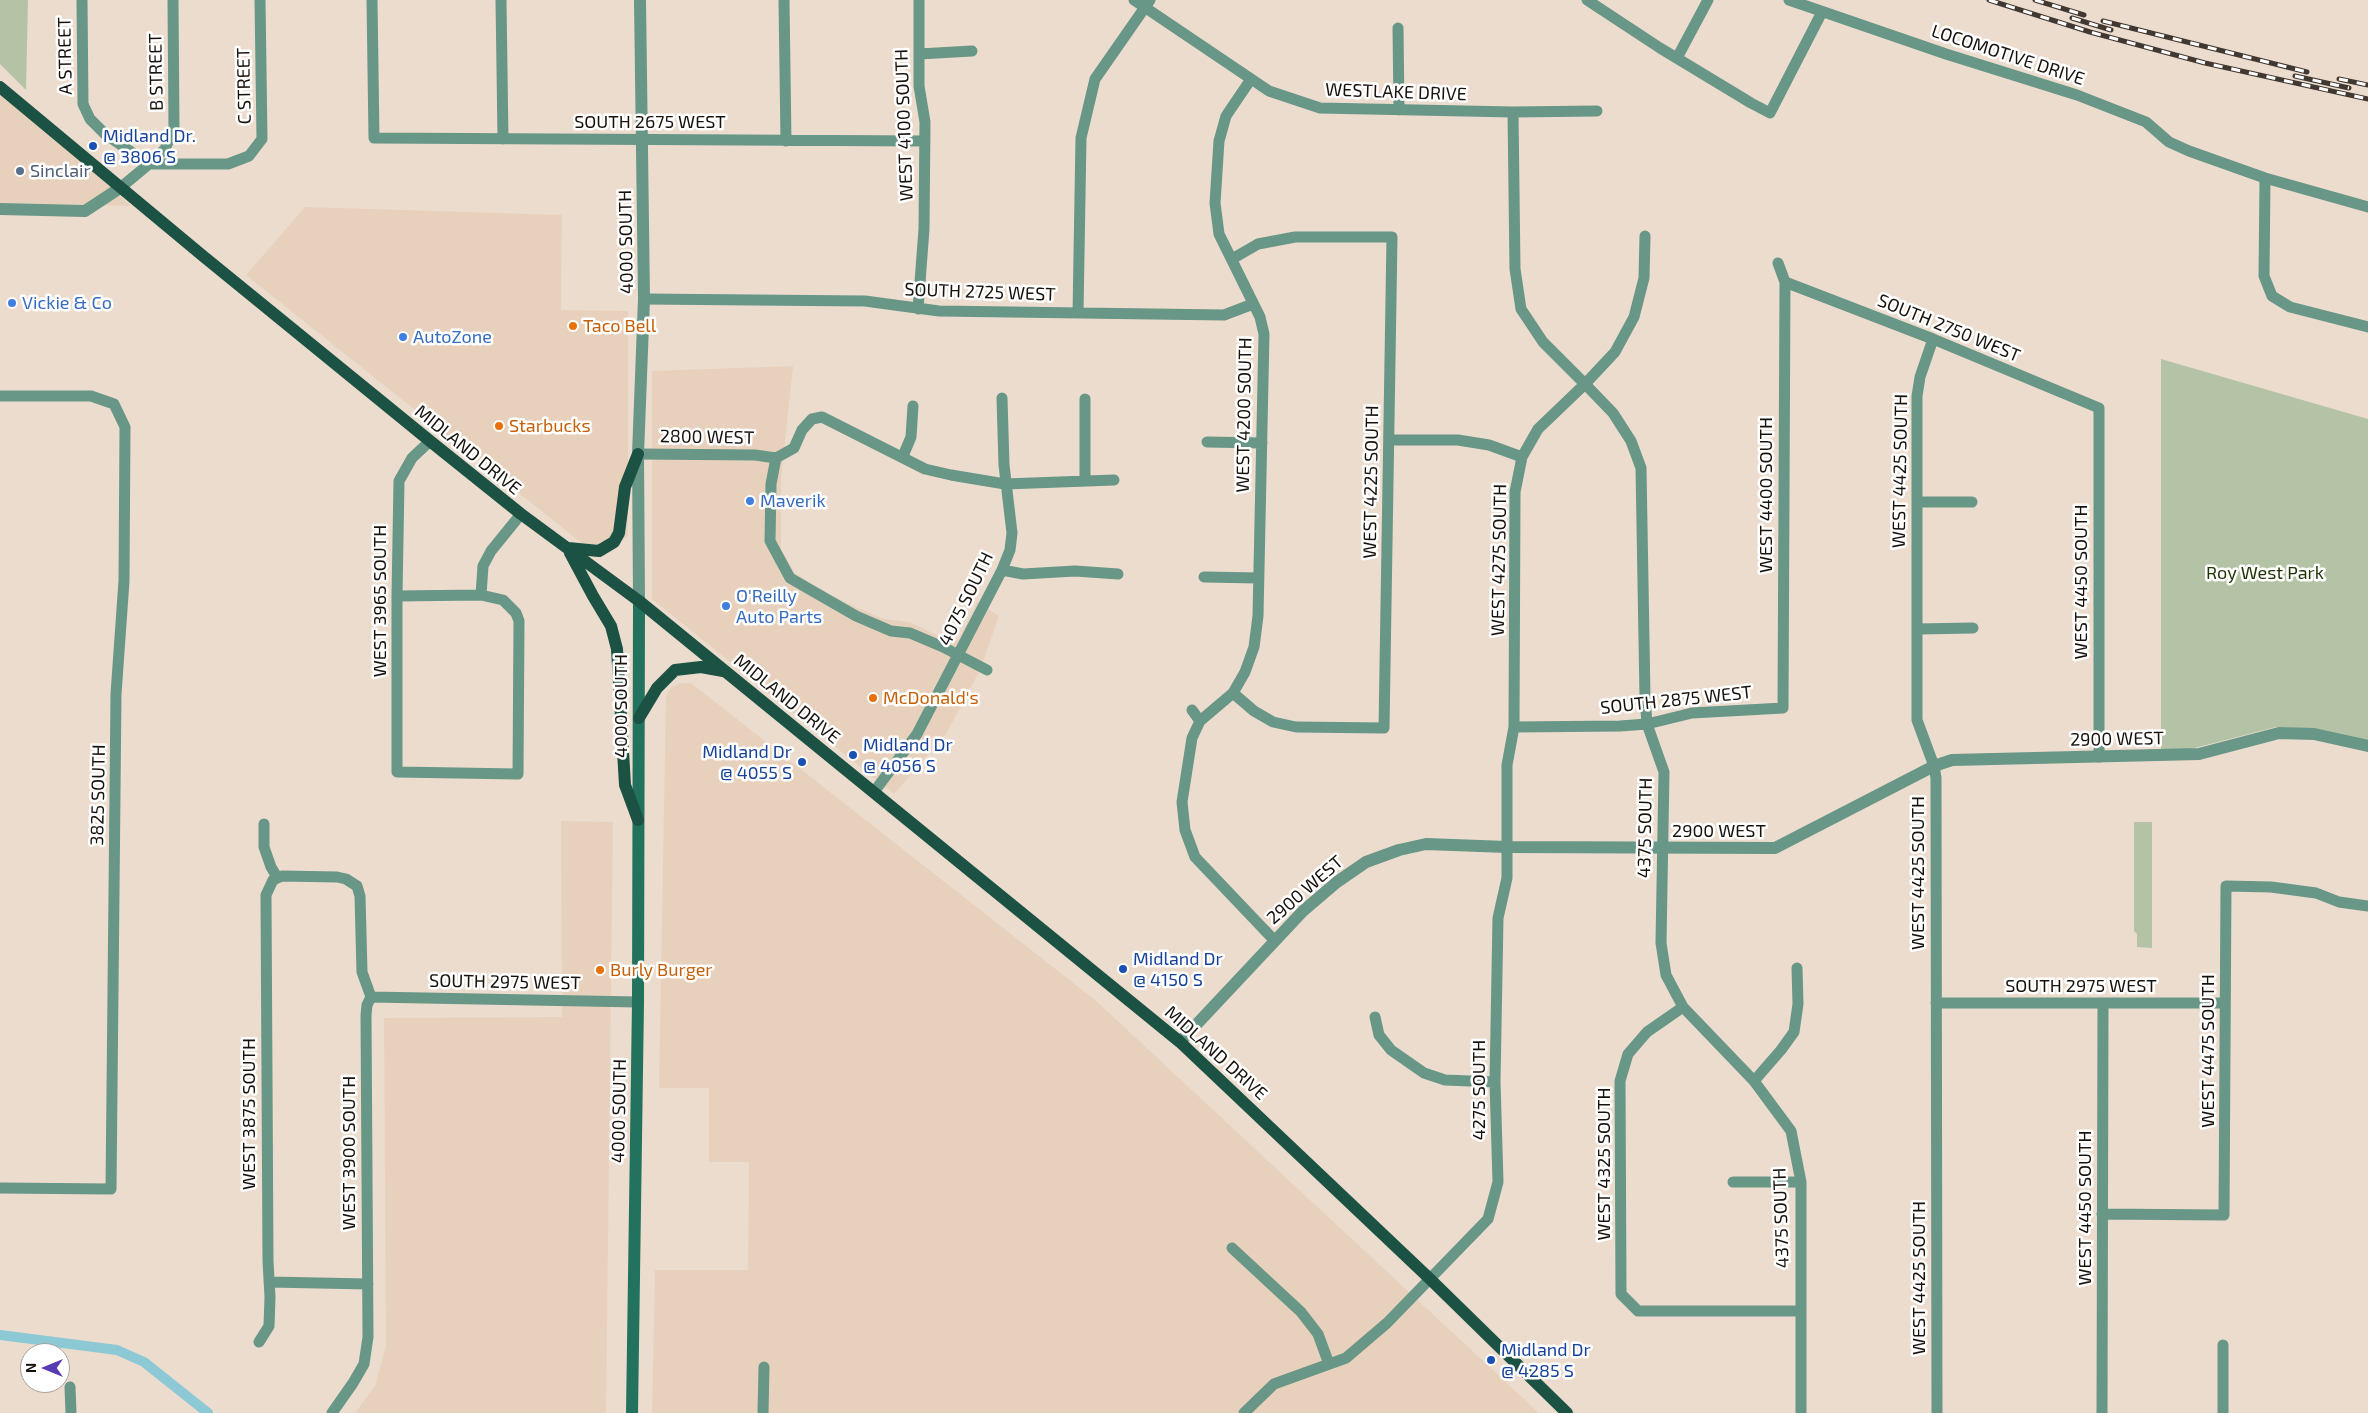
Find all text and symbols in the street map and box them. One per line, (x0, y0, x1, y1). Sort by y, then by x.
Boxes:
street label: A STREET (54, 17, 76, 95)
street label: LOCOMOTIVE DRIVE (1929, 20, 2087, 90)
street label: B STREET (145, 33, 167, 111)
street label: C STREET (233, 48, 255, 124)
street label: WEST 4100 SOUTH (891, 49, 917, 201)
street label: WESTLAKE DRIVE (1325, 79, 1467, 105)
street label: SOUTH 2675 WEST (574, 111, 726, 133)
place label: Midland Dr. @ 3806 S (103, 125, 196, 168)
marker: Midland Dr. @ 3806 S (87, 140, 99, 152)
place label: Sinclair (30, 160, 91, 182)
marker: Sinclair (14, 165, 26, 177)
street label: 4000 SOUTH (614, 190, 638, 294)
street label: SOUTH 2725 WEST (904, 279, 1056, 305)
street label: SOUTH 2750 WEST (1874, 289, 2024, 367)
place label: Vickie & Co (22, 292, 112, 314)
marker: Vickie & Co (6, 297, 18, 309)
place label: Taco Bell (583, 315, 656, 337)
marker: Taco Bell (567, 320, 579, 332)
place label: AutoZone (413, 326, 492, 348)
marker: AutoZone (397, 331, 409, 343)
street label: WEST 4200 SOUTH (1232, 337, 1256, 493)
street label: WEST 4425 SOUTH (1888, 394, 1912, 548)
street label: MIDLAND DRIVE (411, 401, 525, 499)
street label: WEST 4225 SOUTH (1359, 405, 1383, 559)
place label: Starbucks (509, 415, 591, 437)
street label: WEST 4400 SOUTH (1755, 417, 1777, 573)
marker: Starbucks (493, 420, 505, 432)
street label: 2800 WEST (660, 425, 754, 449)
street label: WEST 4275 SOUTH (1487, 484, 1511, 636)
place label: Maverik (760, 490, 826, 512)
marker: Maverik (744, 495, 756, 507)
street label: WEST 4450 SOUTH (2070, 505, 2092, 659)
street label: WEST 3965 SOUTH (369, 525, 391, 677)
street label: 4075 SOUTH (934, 549, 998, 649)
park label: Roy West Park (2206, 562, 2324, 584)
place label: O'Reilly Auto Parts (736, 585, 822, 628)
marker: O'Reilly Auto Parts (720, 600, 732, 612)
street label: MIDLAND DRIVE (730, 650, 844, 748)
street label: 4000 SOUTH (610, 654, 632, 758)
street label: SOUTH 2875 WEST (1599, 681, 1753, 719)
place label: McDonald's (883, 687, 979, 709)
marker: McDonald's (867, 692, 879, 704)
street label: 2900 WEST (2070, 727, 2164, 751)
place label: Midland Dr @ 4056 S (863, 734, 953, 776)
place label: Midland Dr @ 4055 S (702, 741, 792, 784)
street label: 3825 SOUTH (86, 744, 110, 846)
marker: Midland Dr @ 4056 S (847, 749, 859, 761)
marker: Midland Dr @ 4055 S (796, 756, 808, 768)
street label: 4375 SOUTH (1633, 778, 1657, 878)
street label: WEST 4425 SOUTH (1907, 796, 1929, 950)
street label: 2900 WEST (1672, 820, 1766, 842)
street label: 2900 WEST (1263, 851, 1347, 929)
place label: Midland Dr @ 4150 S (1133, 948, 1223, 991)
place label: Burly Burger (610, 959, 713, 981)
marker: Midland Dr @ 4150 S (1117, 963, 1129, 975)
marker: Burly Burger (594, 964, 606, 976)
street label: SOUTH 2975 WEST (429, 970, 581, 994)
street label: WEST 4475 SOUTH (2197, 974, 2219, 1128)
street label: SOUTH 2975 WEST (2005, 975, 2157, 997)
street label: MIDLAND DRIVE (1160, 1001, 1272, 1105)
street label: WEST 3875 SOUTH (238, 1038, 260, 1190)
street label: 4275 SOUTH (1468, 1040, 1490, 1140)
street label: 4000 SOUTH (607, 1059, 631, 1163)
street label: WEST 3900 SOUTH (338, 1076, 360, 1230)
street label: WEST 4325 SOUTH (1593, 1087, 1615, 1241)
street label: WEST 4450 SOUTH (2074, 1131, 2096, 1285)
street label: 4375 SOUTH (1768, 1167, 1794, 1269)
street label: WEST 4425 SOUTH (1908, 1201, 1930, 1355)
place label: Midland Dr @ 4285 S (1501, 1339, 1591, 1382)
north arrow (20, 1343, 70, 1393)
marker: Midland Dr @ 4285 S (1485, 1354, 1497, 1366)
text: N (22, 1363, 39, 1373)

